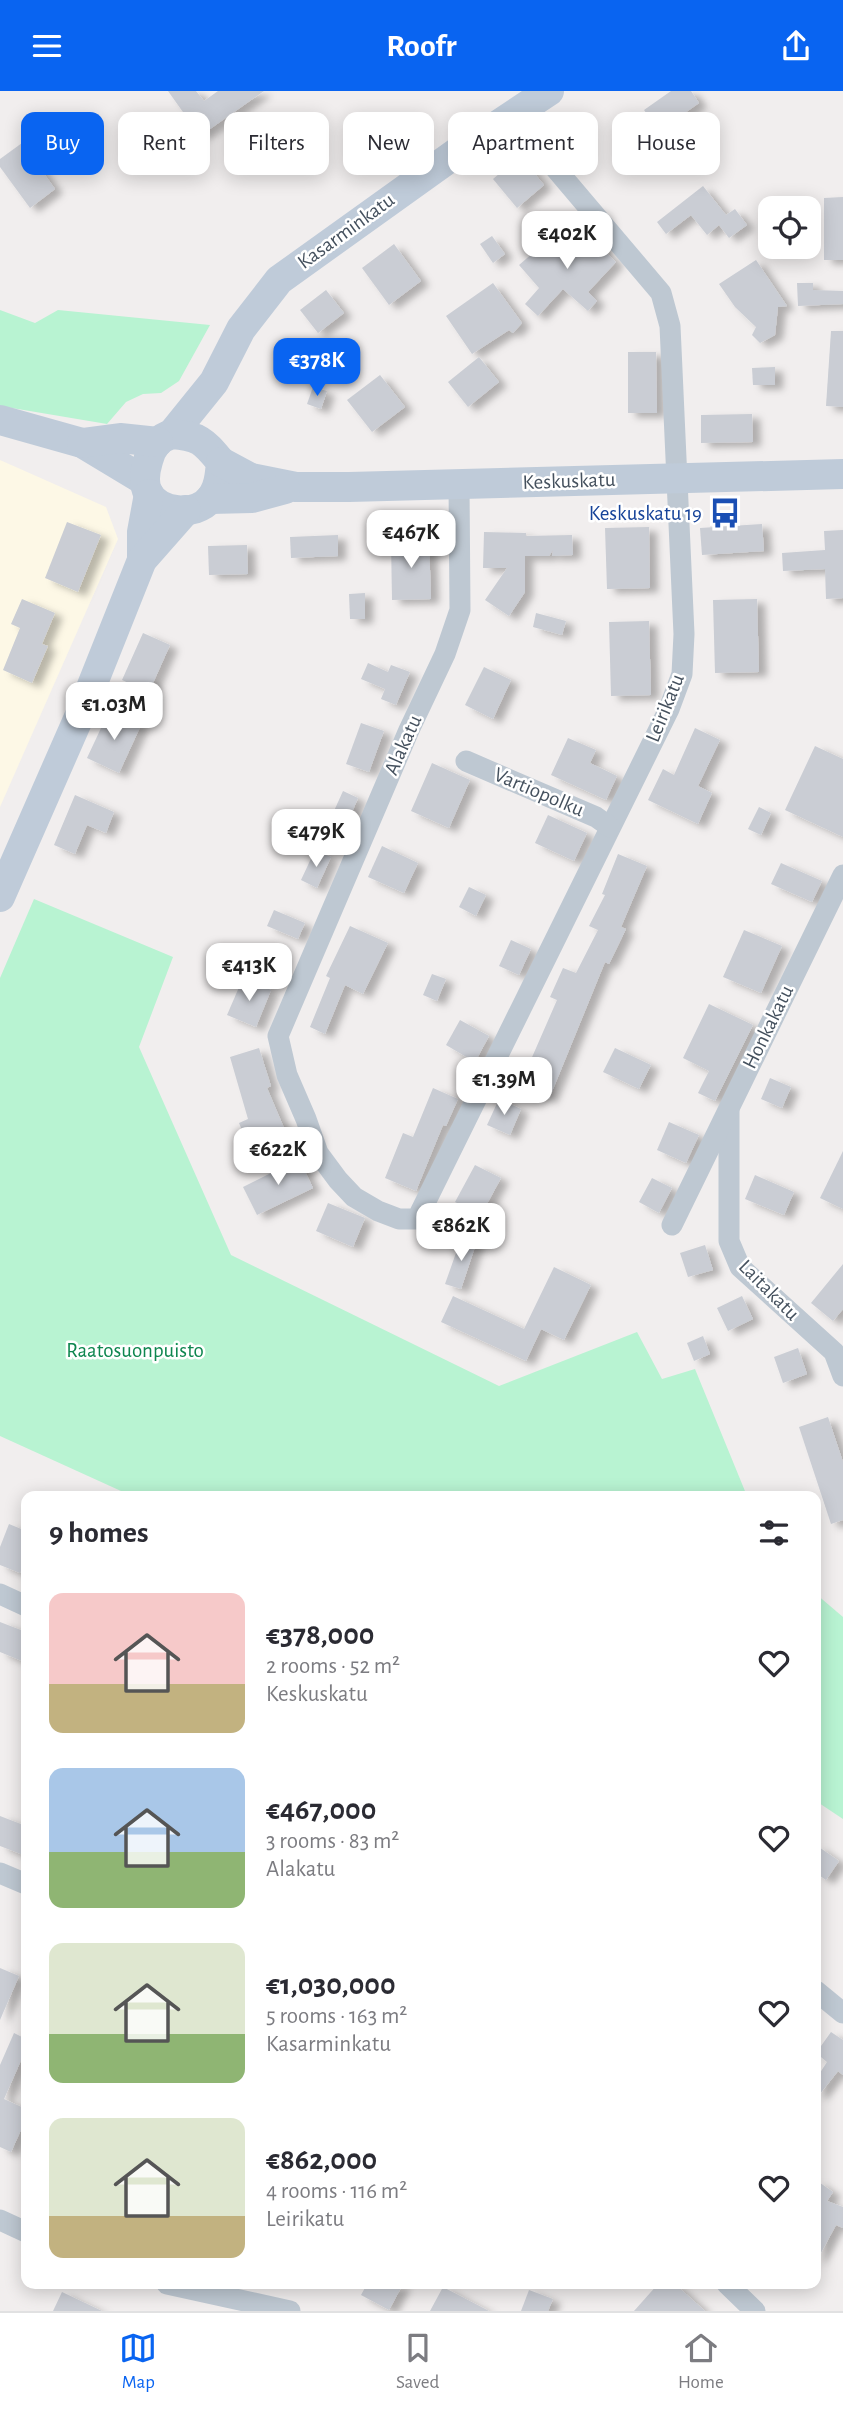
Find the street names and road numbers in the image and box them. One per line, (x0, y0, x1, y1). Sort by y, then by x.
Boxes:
street label: Kasarminkatu (294, 189, 399, 273)
street label: Keskuskatu (522, 469, 616, 493)
street label: Leirikatu (642, 671, 688, 745)
street label: Alakatu (381, 712, 426, 778)
street label: Vartiopolku (491, 764, 587, 820)
street label: Honkakatu (739, 982, 797, 1072)
street label: Laitakatu (735, 1256, 804, 1325)

